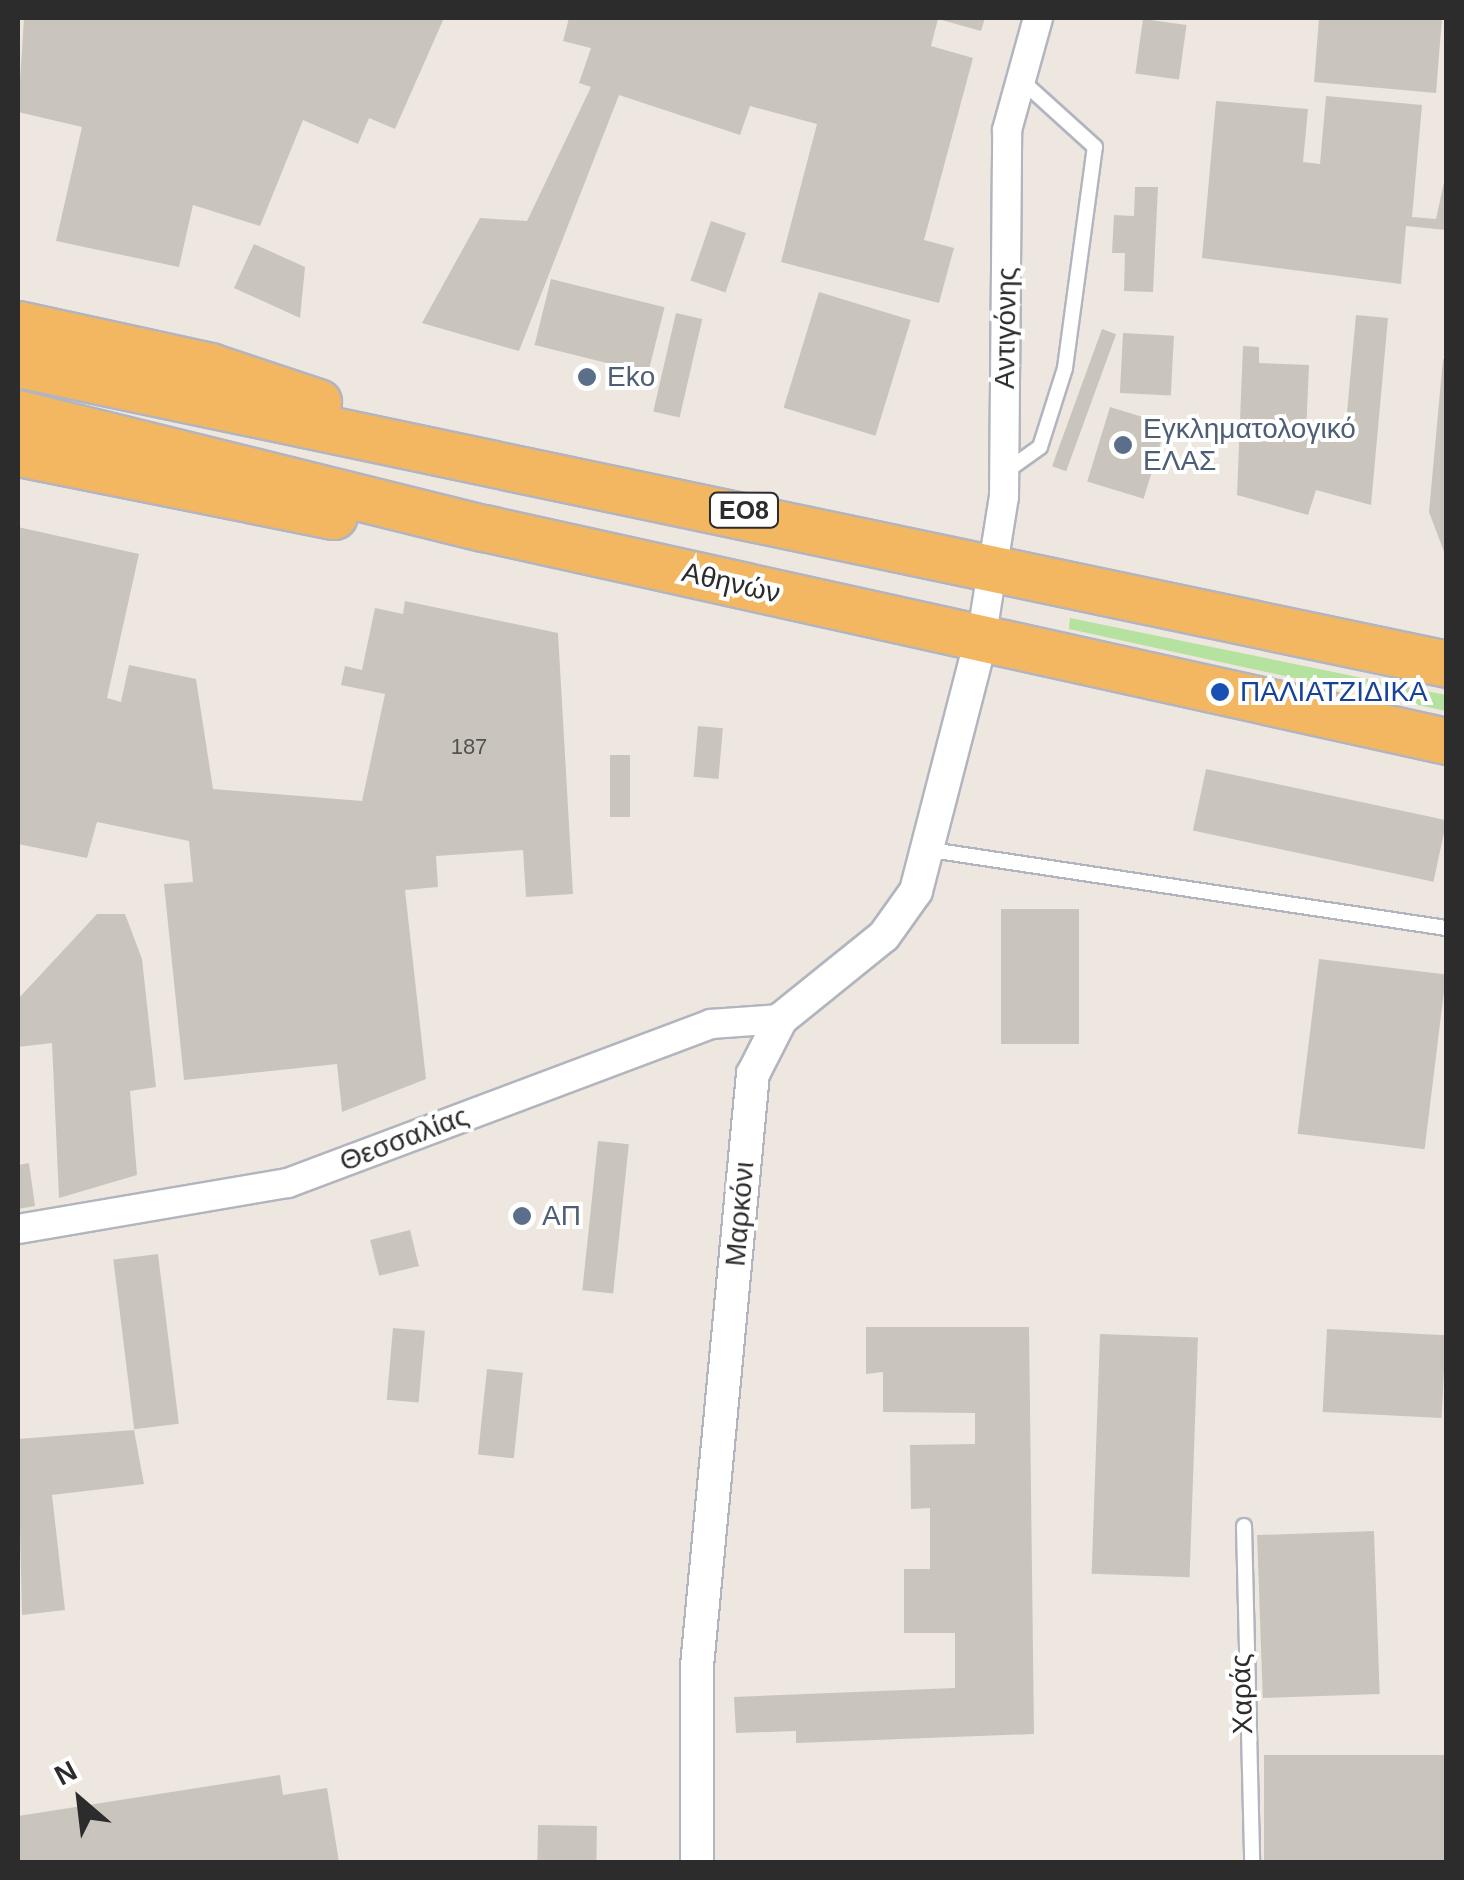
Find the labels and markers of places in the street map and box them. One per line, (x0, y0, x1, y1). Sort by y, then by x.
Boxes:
place label: Eko (607, 360, 655, 394)
marker: Eko (576, 366, 598, 388)
place label: Εγκληματολογικό ΕΛΑΣ (1143, 412, 1356, 478)
marker: Εγκληματολογικό ΕΛΑΣ (1112, 434, 1134, 456)
place label: ΠΑΛΙΑΤΖΙΔΙΚΑ (1240, 675, 1428, 709)
marker: ΠΑΛΙΑΤΖΙΔΙΚΑ (1209, 681, 1231, 703)
place label: ΑΠ (542, 1199, 581, 1233)
marker: ΑΠ (511, 1205, 533, 1227)

